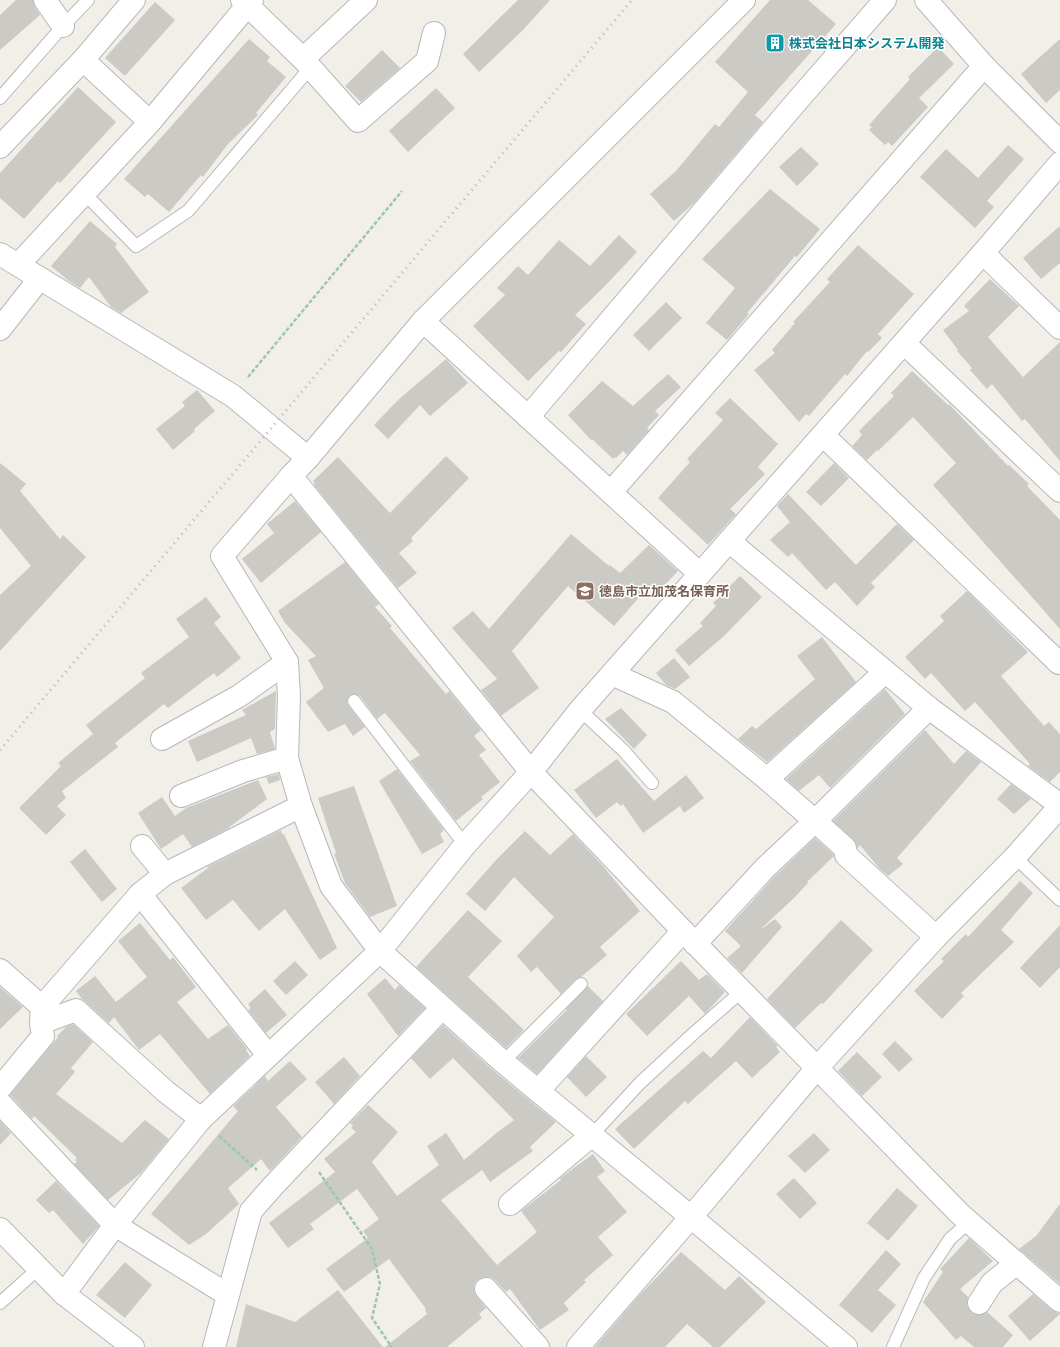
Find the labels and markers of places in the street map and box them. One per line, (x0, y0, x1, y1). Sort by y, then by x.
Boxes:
building icon: 株式会社日本システム開発 (764, 32, 786, 54)
place label: 株式会社日本システム開発 (789, 35, 945, 52)
school or university icon: 徳島市立加茂名保育所 (574, 580, 596, 602)
place label: 徳島市立加茂名保育所 (599, 583, 729, 600)

